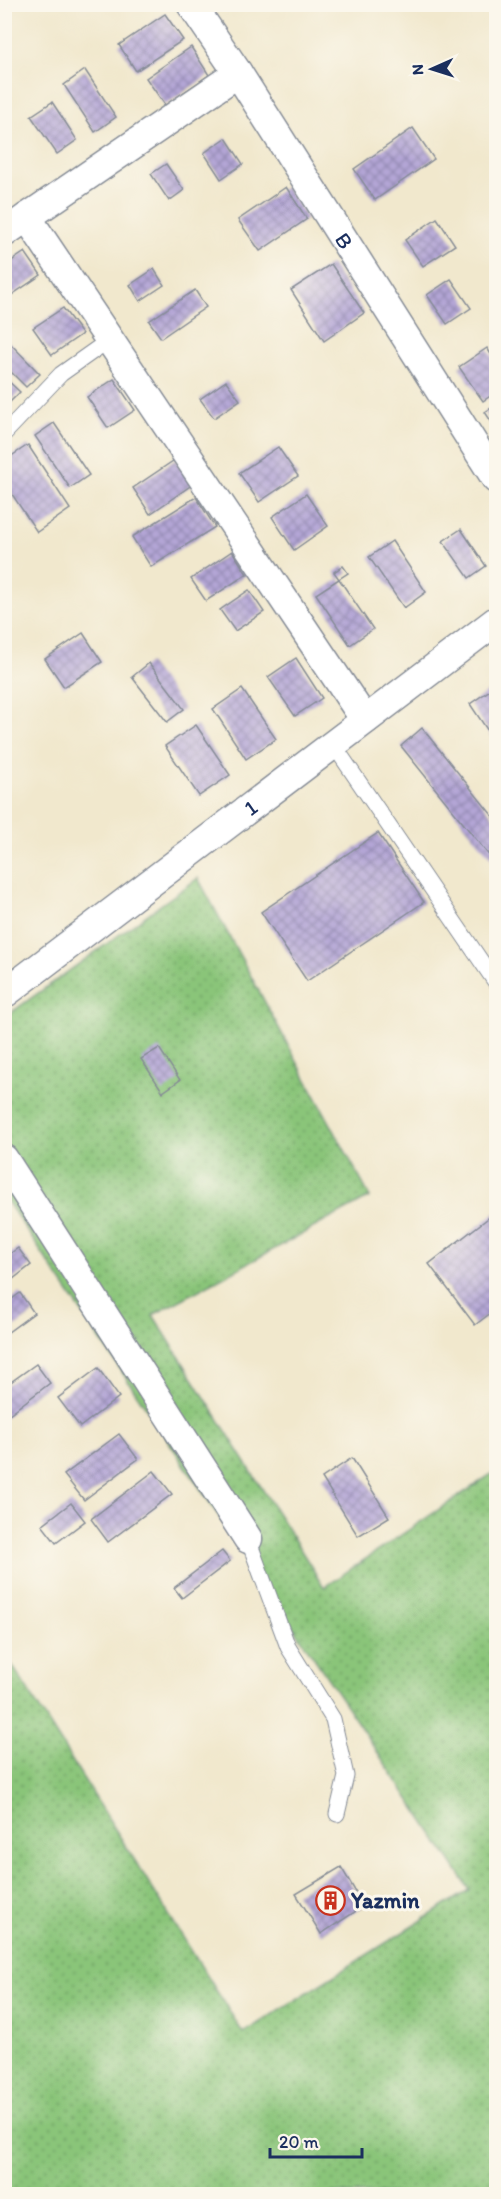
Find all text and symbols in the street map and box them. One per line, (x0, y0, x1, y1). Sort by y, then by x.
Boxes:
north arrow (402, 39, 462, 99)
text: N (408, 64, 427, 76)
street label: B (329, 227, 360, 254)
street label: 1 (238, 793, 262, 821)
building icon: Yazmin (314, 1884, 346, 1916)
place label: Yazmin (350, 1887, 420, 1914)
scale bar (270, 2121, 362, 2159)
text: 20 m (279, 2131, 319, 2153)

